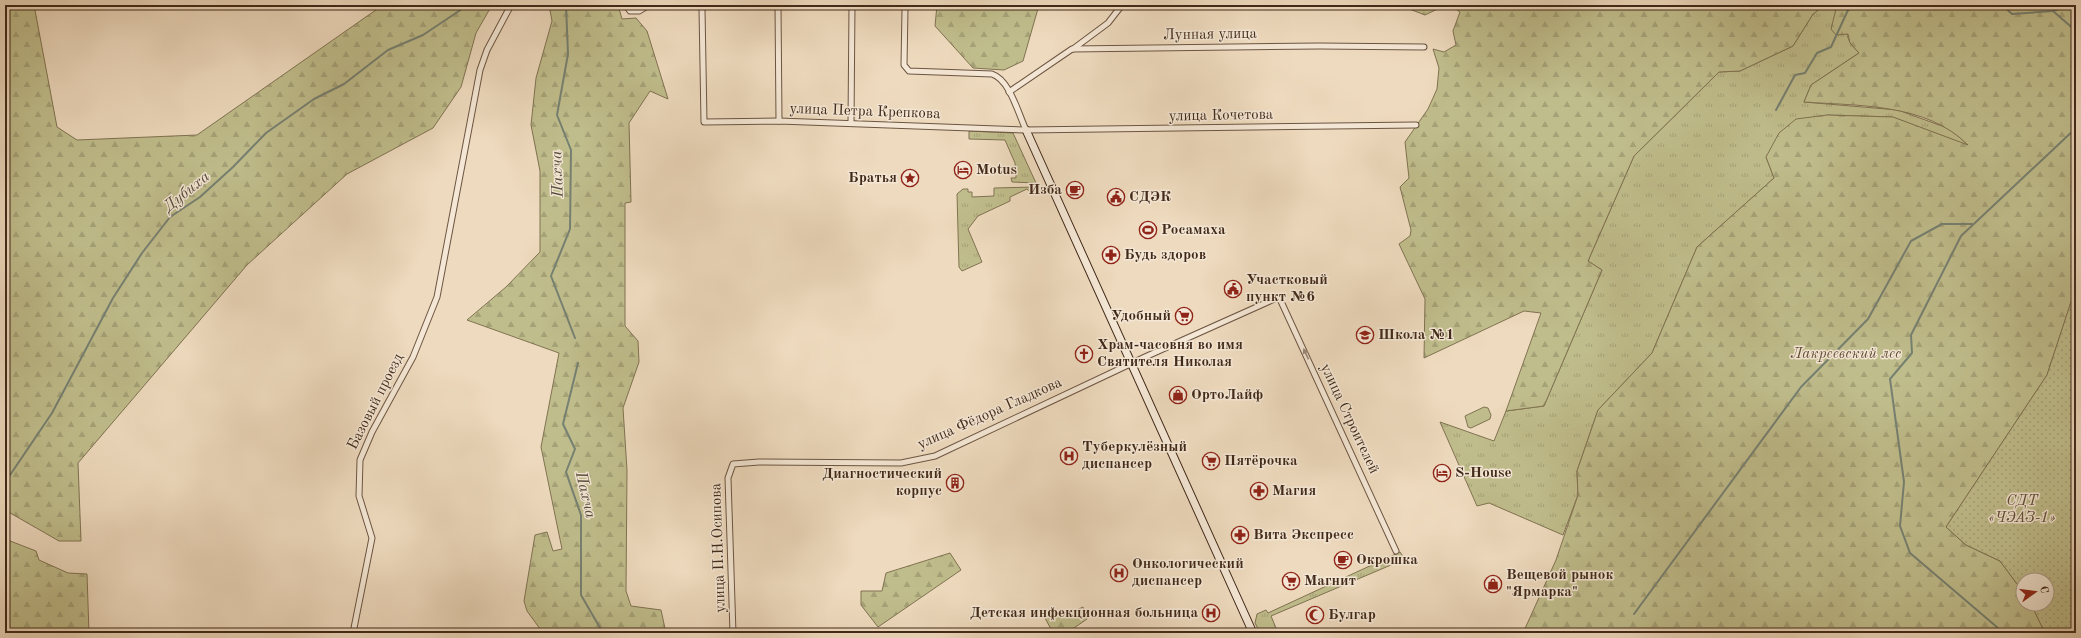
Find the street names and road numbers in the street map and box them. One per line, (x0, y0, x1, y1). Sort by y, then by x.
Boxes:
street label: Лунная улица (1163, 27, 1258, 43)
street label: улица Петра Крепкова (789, 102, 941, 122)
street label: улица Кочетова (1169, 108, 1274, 124)
street label: Базовый проезд (345, 351, 407, 452)
street label: улица Строителей (1317, 362, 1381, 476)
street label: улица Фёдора Гладкова (915, 375, 1065, 453)
street label: улица П.Н.Осипова (709, 482, 729, 613)

